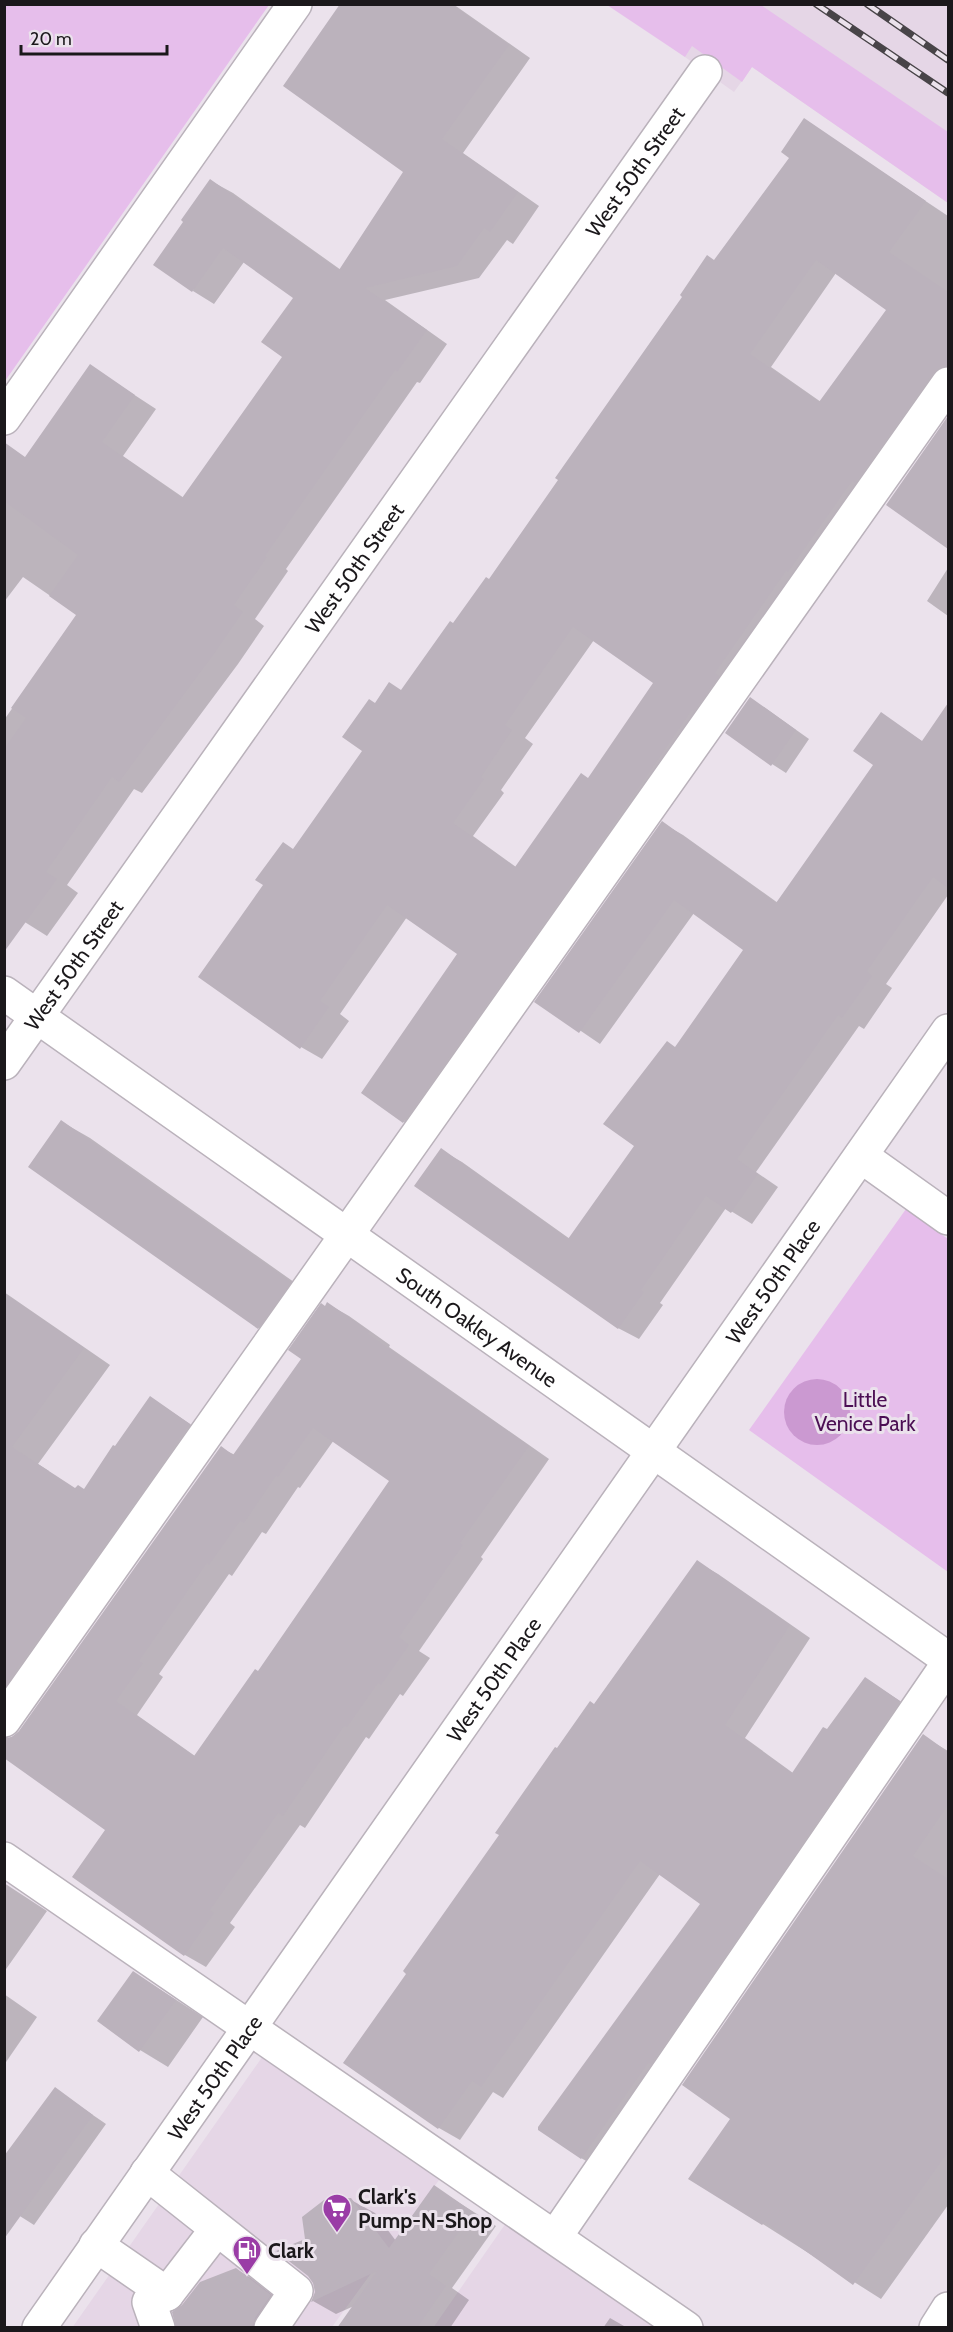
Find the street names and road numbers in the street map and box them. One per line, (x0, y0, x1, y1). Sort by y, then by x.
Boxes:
street label: West 50th Street (580, 102, 689, 241)
street label: West 50th Street (299, 498, 409, 638)
street label: West 50th Street (19, 895, 128, 1035)
street label: West 50th Place (720, 1214, 825, 1349)
street label: South Oakley Avenue (392, 1261, 563, 1392)
street label: West 50th Place (441, 1612, 546, 1747)
street label: West 50th Place (162, 2010, 267, 2145)

